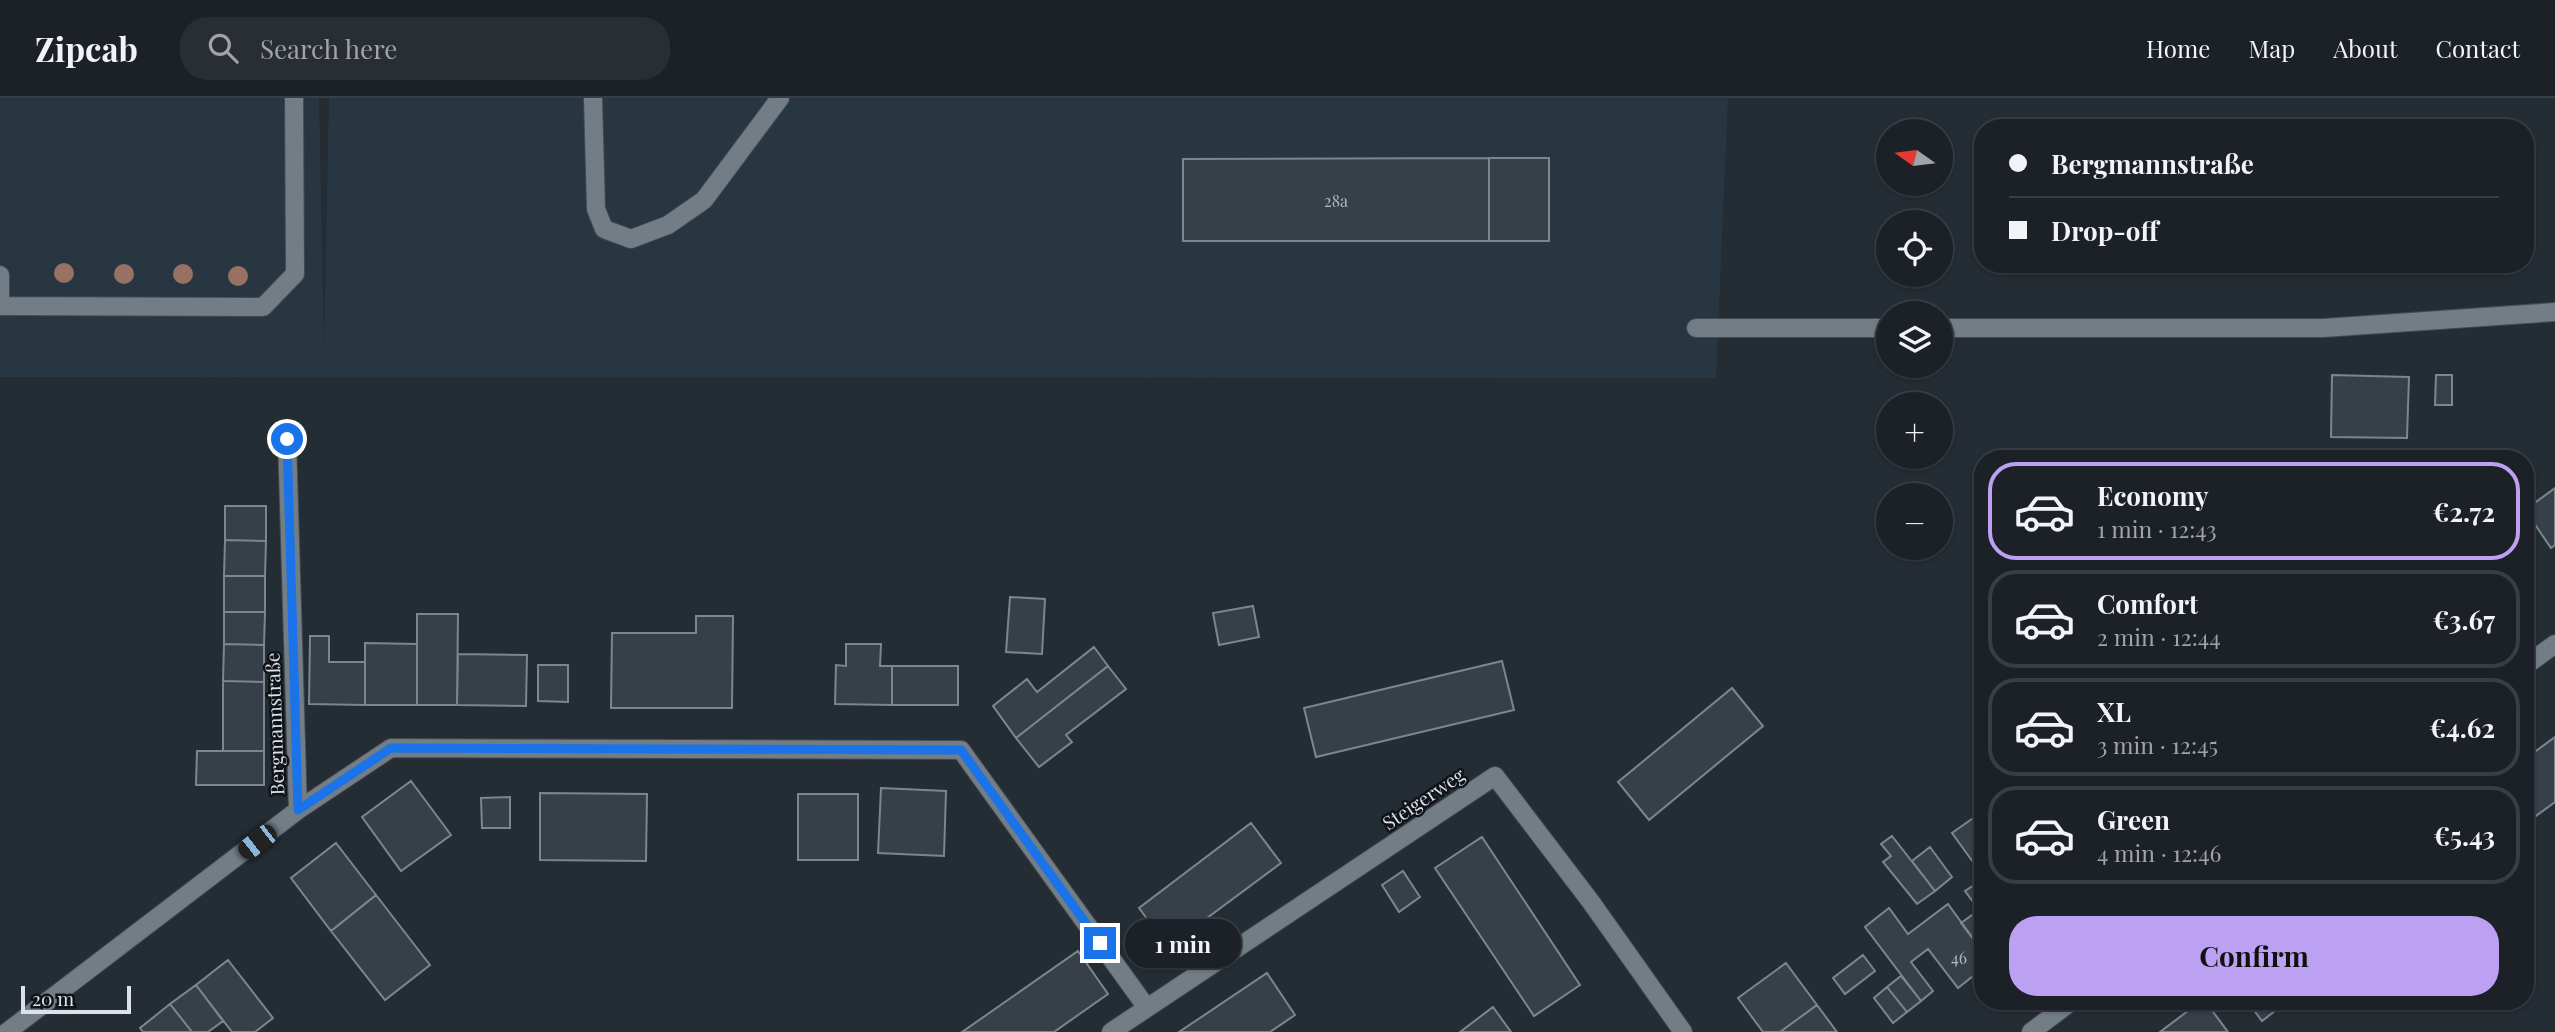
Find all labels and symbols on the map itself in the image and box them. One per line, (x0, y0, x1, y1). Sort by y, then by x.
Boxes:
north arrow (1876, 119, 1953, 196)
house number: 28a (1324, 190, 1348, 211)
route start (271, 423, 303, 455)
street label: Bergmannstraße (259, 652, 289, 796)
street label: Steigerweg (1377, 761, 1469, 835)
car (234, 821, 281, 863)
callout: 1 min (1124, 918, 1240, 968)
route end (1084, 927, 1116, 959)
house number: 46 (1951, 947, 1967, 968)
scale bar (21, 983, 131, 1015)

